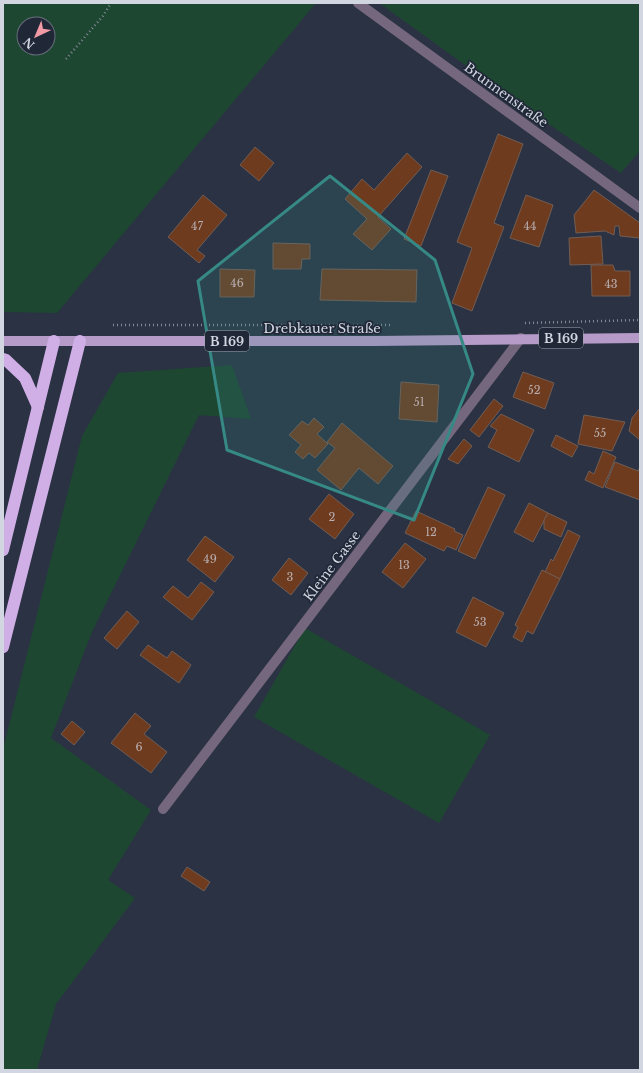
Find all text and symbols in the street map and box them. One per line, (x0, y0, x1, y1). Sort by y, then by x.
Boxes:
north arrow (16, 16, 56, 56)
text: N (20, 34, 38, 52)
street label: Brunnenstraße (461, 59, 551, 131)
house number: 47 (191, 219, 203, 233)
house number: 44 (524, 219, 536, 233)
house number: 46 (230, 276, 244, 290)
house number: 43 (604, 277, 618, 291)
street label: Drebkauer Straße (263, 320, 381, 337)
road number: B 169 (539, 328, 583, 348)
road number: B 169 (205, 331, 249, 351)
house number: 52 (527, 383, 541, 397)
house number: 51 (413, 395, 425, 409)
house number: 55 (594, 426, 606, 440)
house number: 2 (329, 510, 336, 524)
house number: 12 (425, 525, 437, 539)
street label: Kleine Gasse (300, 527, 364, 605)
house number: 49 (203, 552, 217, 566)
house number: 13 (398, 558, 410, 572)
house number: 3 (287, 570, 294, 584)
house number: 53 (473, 615, 487, 629)
house number: 6 (135, 740, 143, 754)

